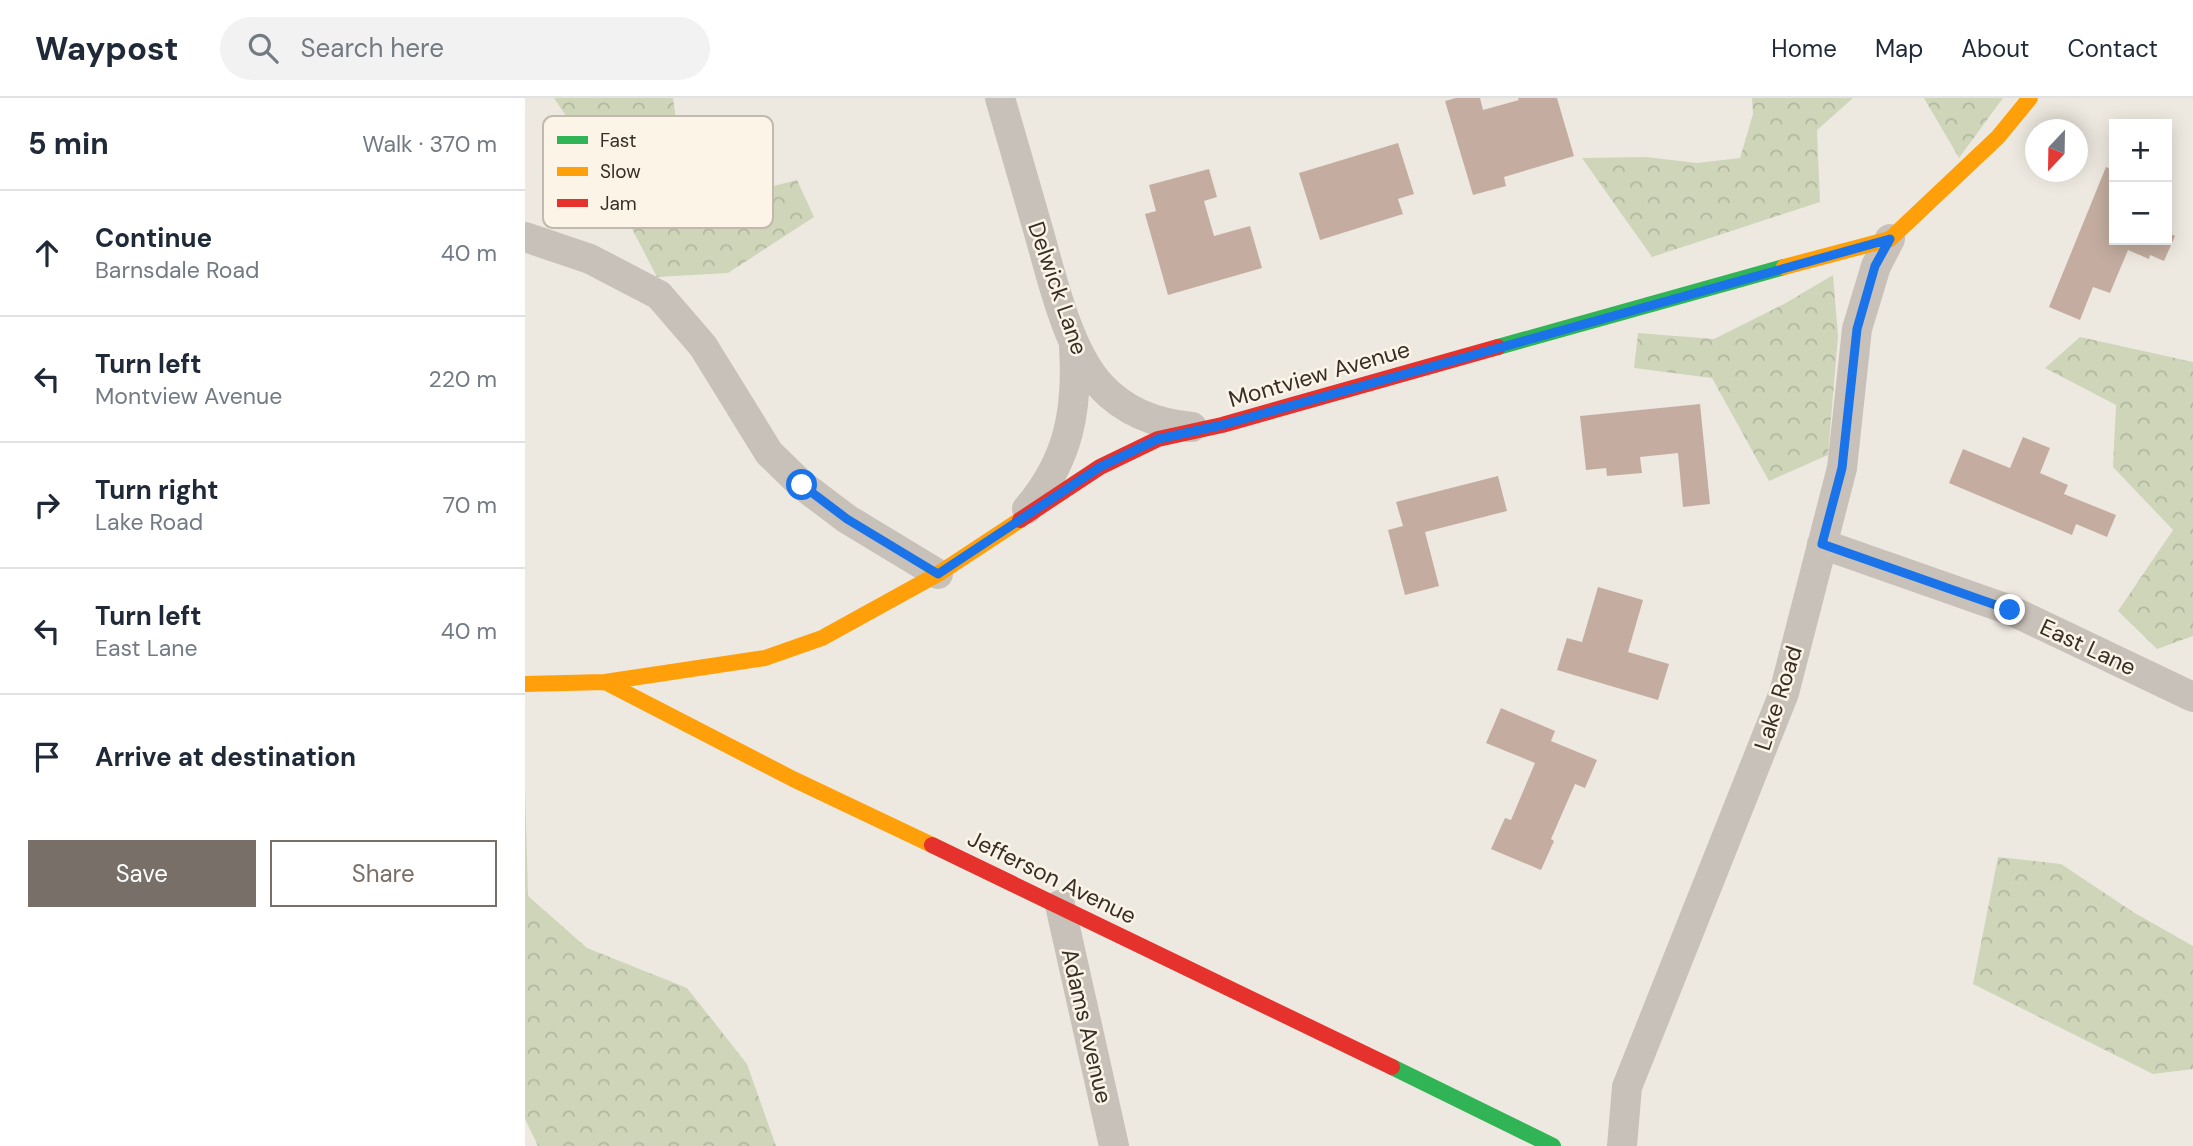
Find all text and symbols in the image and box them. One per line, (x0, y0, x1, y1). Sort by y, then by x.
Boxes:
search box (220, 17, 710, 80)
text: Waypost (35, 27, 178, 70)
icon: search (244, 29, 282, 67)
text: Search here (300, 31, 444, 65)
text: Home (1771, 33, 1837, 64)
text: Map (1875, 33, 1923, 64)
text: About (1961, 33, 2030, 64)
text: Contact (2068, 33, 2158, 64)
legend (543, 116, 773, 228)
north arrow (2025, 119, 2088, 182)
map controls (2109, 119, 2172, 245)
button: + (2109, 119, 2172, 182)
text: 5 min (28, 124, 109, 163)
text: Fast (600, 128, 636, 153)
text: Walk · 370 m (362, 129, 497, 159)
text: Slow (600, 159, 641, 184)
button: − (2109, 182, 2172, 245)
text: Jam (600, 191, 637, 216)
street label: Delwick Lane (1021, 217, 1095, 359)
text: Continue (95, 221, 212, 255)
icon: ahead (28, 234, 66, 272)
text: 40 m (441, 238, 497, 268)
text: Barnsdale Road (95, 255, 259, 285)
street label: Montview Avenue (1225, 334, 1413, 414)
text: Turn left (95, 347, 202, 381)
icon: left (28, 360, 66, 398)
text: 220 m (428, 364, 497, 394)
text: Montview Avenue (95, 381, 282, 411)
route start (786, 469, 817, 500)
text: Turn right (95, 473, 219, 507)
icon: right (28, 486, 66, 524)
text: 70 m (443, 490, 497, 520)
text: Lake Road (95, 507, 203, 537)
route end (1994, 594, 2025, 625)
text: Turn left (95, 599, 202, 633)
icon: left (28, 612, 66, 650)
street label: East Lane (2035, 612, 2141, 682)
text: 40 m (441, 616, 497, 646)
text: East Lane (95, 633, 198, 663)
street label: Lake Road (1747, 642, 1809, 754)
icon: arrive (28, 738, 66, 776)
text: Arrive at destination (95, 740, 356, 774)
street label: Jefferson Avenue (963, 823, 1141, 931)
button: Save (28, 840, 256, 907)
button: Share (270, 840, 497, 907)
street label: Adams Avenue (1055, 946, 1119, 1106)

